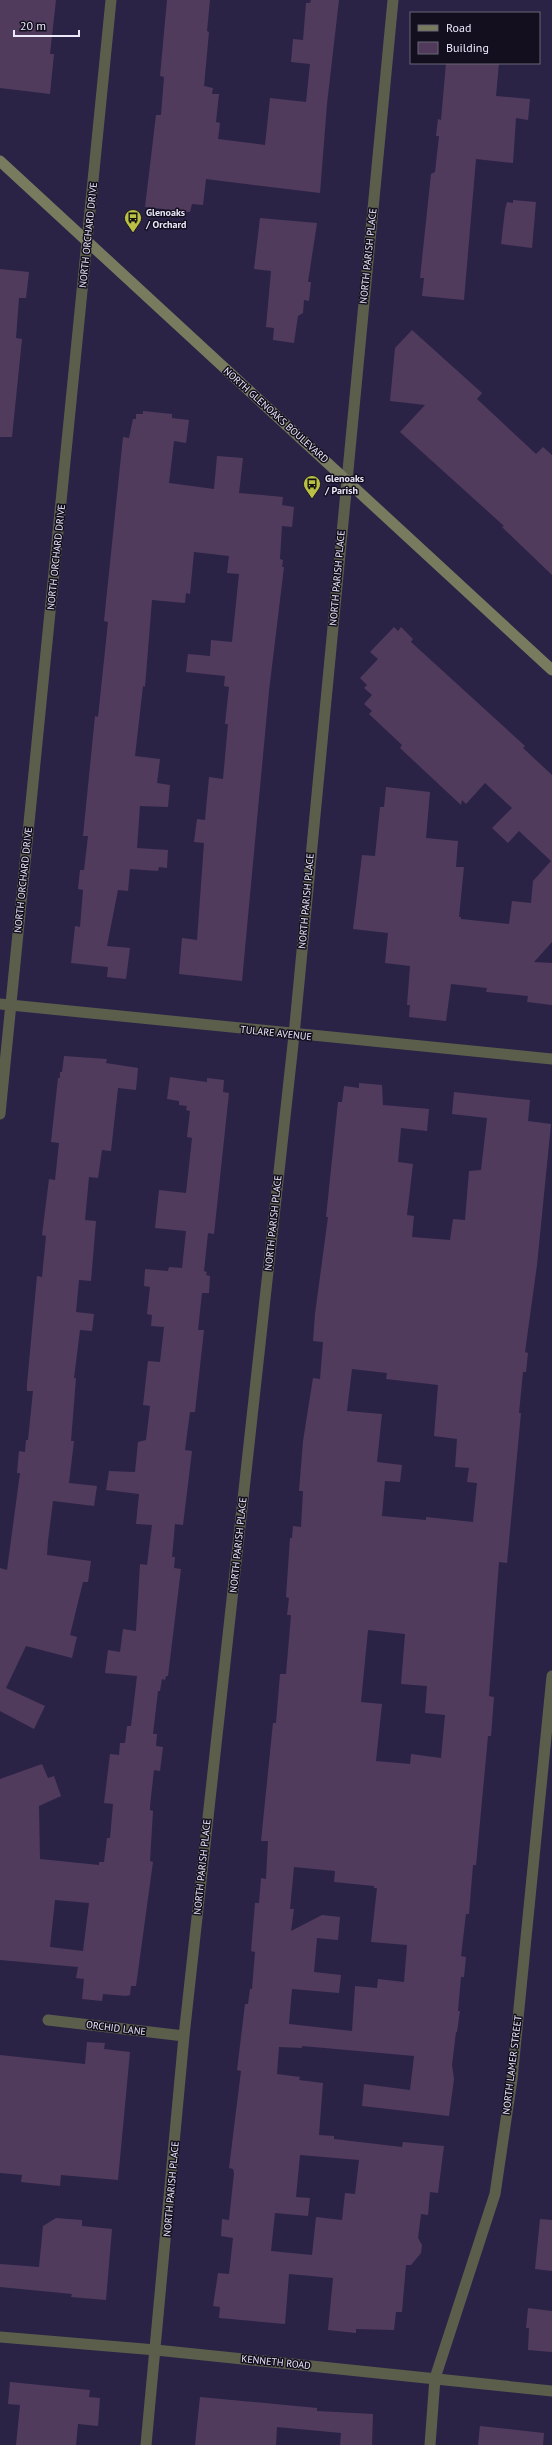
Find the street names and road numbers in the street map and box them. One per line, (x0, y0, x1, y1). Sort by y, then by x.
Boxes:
street label: NORTH ORCHARD DRIVE (76, 182, 100, 288)
street label: NORTH PARISH PLACE (357, 208, 379, 304)
street label: NORTH GLENOAKS BOULEVARD (221, 364, 331, 466)
street label: NORTH ORCHARD DRIVE (44, 504, 68, 610)
street label: NORTH PARISH PLACE (326, 530, 348, 626)
street label: NORTH ORCHARD DRIVE (11, 827, 35, 933)
street label: NORTH PARISH PLACE (295, 853, 317, 949)
street label: TULARE AVENUE (240, 1023, 312, 1043)
street label: NORTH PARISH PLACE (262, 1175, 284, 1271)
street label: NORTH PARISH PLACE (227, 1497, 249, 1593)
street label: NORTH PARISH PLACE (191, 1819, 213, 1915)
street label: NORTH LAMER STREET (499, 2014, 525, 2115)
street label: ORCHID LANE (85, 2018, 147, 2038)
street label: NORTH PARISH PLACE (160, 2141, 182, 2237)
street label: KENNETH ROAD (241, 2352, 311, 2372)

